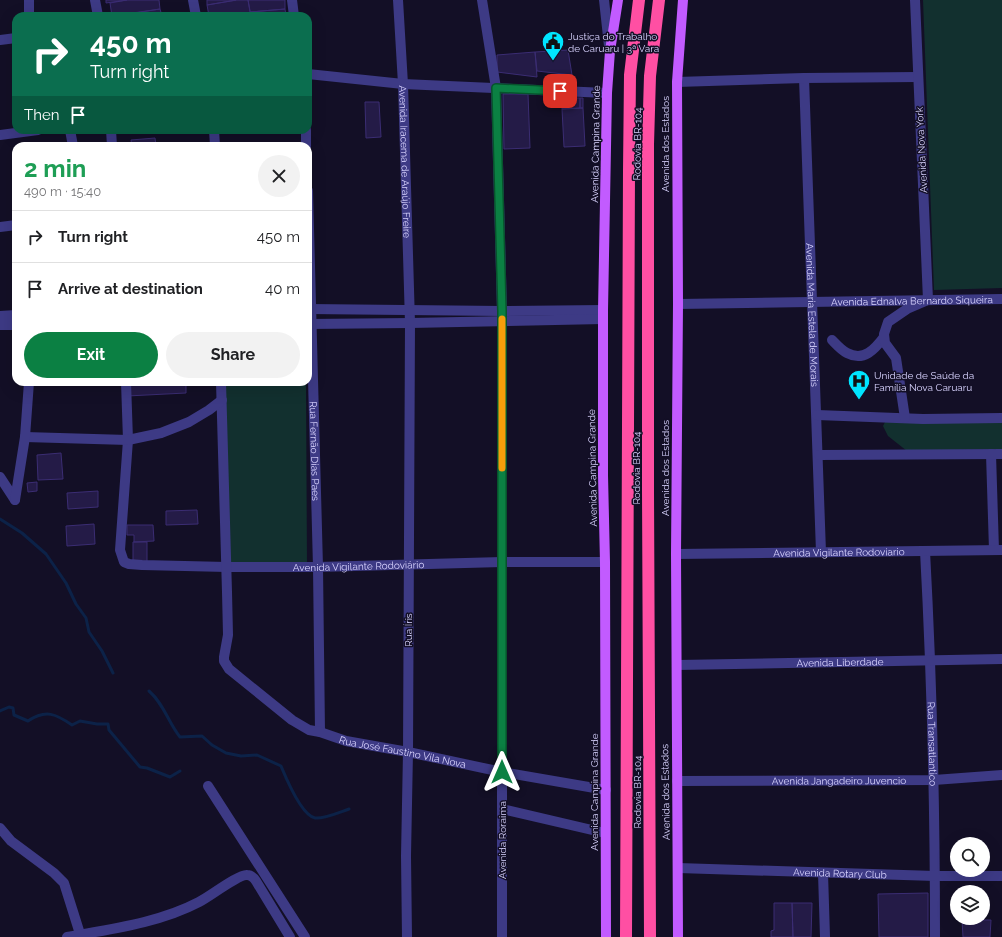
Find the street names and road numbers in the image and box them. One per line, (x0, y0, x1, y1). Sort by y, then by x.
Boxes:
street label: Avenida Iracema de Araújo Freire (397, 85, 413, 238)
street label: Avenida Campina Grande (589, 85, 602, 203)
street label: Avenida dos Estados (660, 96, 671, 192)
street label: Avenida Nova York (914, 106, 929, 193)
street label: Rodovia BR-104 (631, 107, 644, 181)
street label: Avenida Maria Estela de Morais (804, 243, 820, 387)
street label: Avenida Ednalva Bernardo Siqueira (831, 294, 993, 308)
street label: Rua Fernão Dias Paes (308, 401, 321, 501)
street label: Avenida Campina Grande (586, 409, 599, 527)
street label: Avenida dos Estados (660, 420, 671, 516)
street label: Rodovia BR-104 (631, 431, 642, 505)
street label: Avenida Vigilante Rodoviario (773, 546, 905, 559)
street label: Avenida Vigilante Rodoviário (293, 559, 424, 573)
street label: Rua Íris (403, 613, 414, 647)
street label: Avenida Liberdade (796, 656, 884, 669)
street label: Rua Transatlantico (925, 701, 939, 786)
street label: Avenida Campina Grande (589, 733, 600, 851)
street label: Rua José Faustino Vila Nova (338, 734, 467, 770)
street label: Avenida dos Estados (659, 744, 672, 840)
street label: Rodovia BR-104 (632, 755, 643, 829)
street label: Avenida Jangadeiro Juvencio (772, 775, 906, 787)
street label: Avenida Roraima (497, 801, 508, 879)
street label: Avenida Rotary Club (793, 867, 887, 880)

